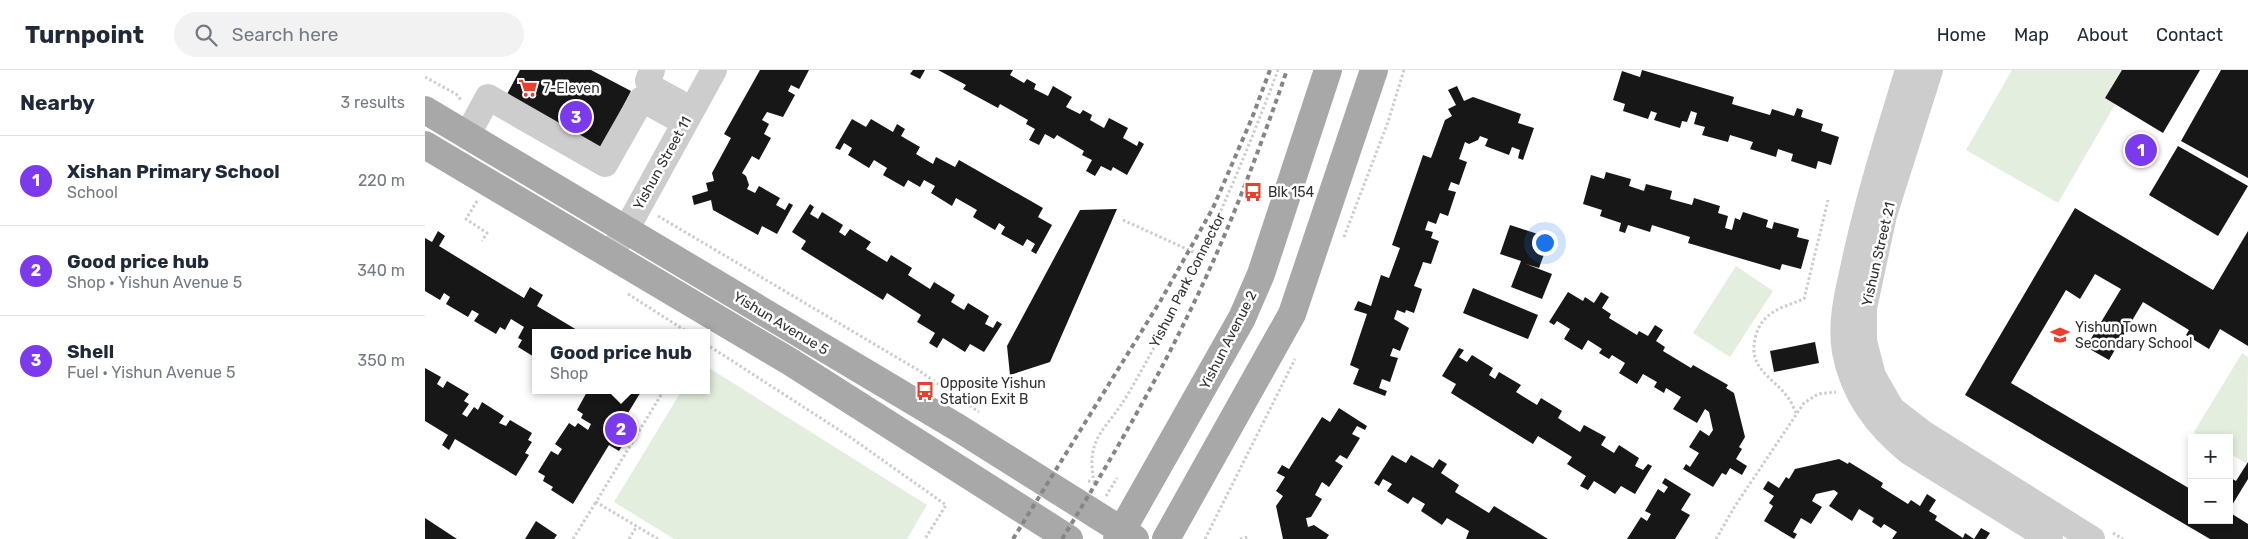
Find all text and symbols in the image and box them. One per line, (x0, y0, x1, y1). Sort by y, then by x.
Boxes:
search box (174, 12, 524, 57)
text: Turnpoint (25, 21, 144, 49)
icon: search (192, 21, 220, 49)
text: Search here (232, 23, 338, 46)
text: Home (1937, 24, 1986, 46)
text: Map (2014, 24, 2049, 46)
text: About (2077, 24, 2128, 46)
text: Contact (2156, 24, 2223, 46)
supermarket icon: 7-Eleven (517, 77, 539, 99)
place label: 7-Eleven (543, 80, 600, 97)
text: Nearby (20, 90, 95, 115)
text: 3 results (340, 93, 405, 112)
pin: 3 (560, 98, 592, 136)
street label: Yishun Street 11 (630, 114, 695, 213)
pin: 1 (2125, 131, 2157, 169)
text: Xishan Primary School (67, 160, 280, 183)
text: 1 (32, 171, 40, 190)
text: 220 m (358, 171, 405, 190)
bus stop icon: Blk 154 (1242, 181, 1264, 203)
text: School (67, 183, 118, 202)
place label: Blk 154 (1268, 184, 1315, 201)
street label: Yishun Street 21 (1858, 200, 1899, 308)
street label: Yishun Park Connector (1146, 209, 1229, 351)
your location (1532, 230, 1558, 256)
text: Good price hub (67, 250, 209, 273)
text: 2 (31, 261, 41, 280)
text: 340 m (357, 261, 405, 280)
text: Shop · Yishun Avenue 5 (67, 273, 242, 292)
street label: Yishun Avenue 5 (730, 288, 832, 359)
street label: Yishun Avenue 2 (1196, 288, 1261, 392)
place label: Yishun Town Secondary School (2075, 319, 2192, 352)
school or university icon: Yishun Town Secondary School (2049, 324, 2071, 346)
popup (532, 329, 710, 394)
text: Shell (67, 340, 114, 363)
text: Good price hub (550, 341, 692, 364)
text: 3 (31, 351, 41, 370)
text: 350 m (358, 351, 405, 370)
text: Fuel · Yishun Avenue 5 (67, 363, 235, 382)
text: Shop (550, 364, 588, 383)
place label: Opposite Yishun Station Exit B (940, 375, 1046, 408)
bus stop icon: Opposite Yishun Station Exit B (914, 380, 936, 402)
pin: 2 (605, 410, 637, 448)
map controls (2188, 434, 2233, 524)
button: + (2188, 434, 2233, 479)
button: − (2188, 479, 2233, 524)

